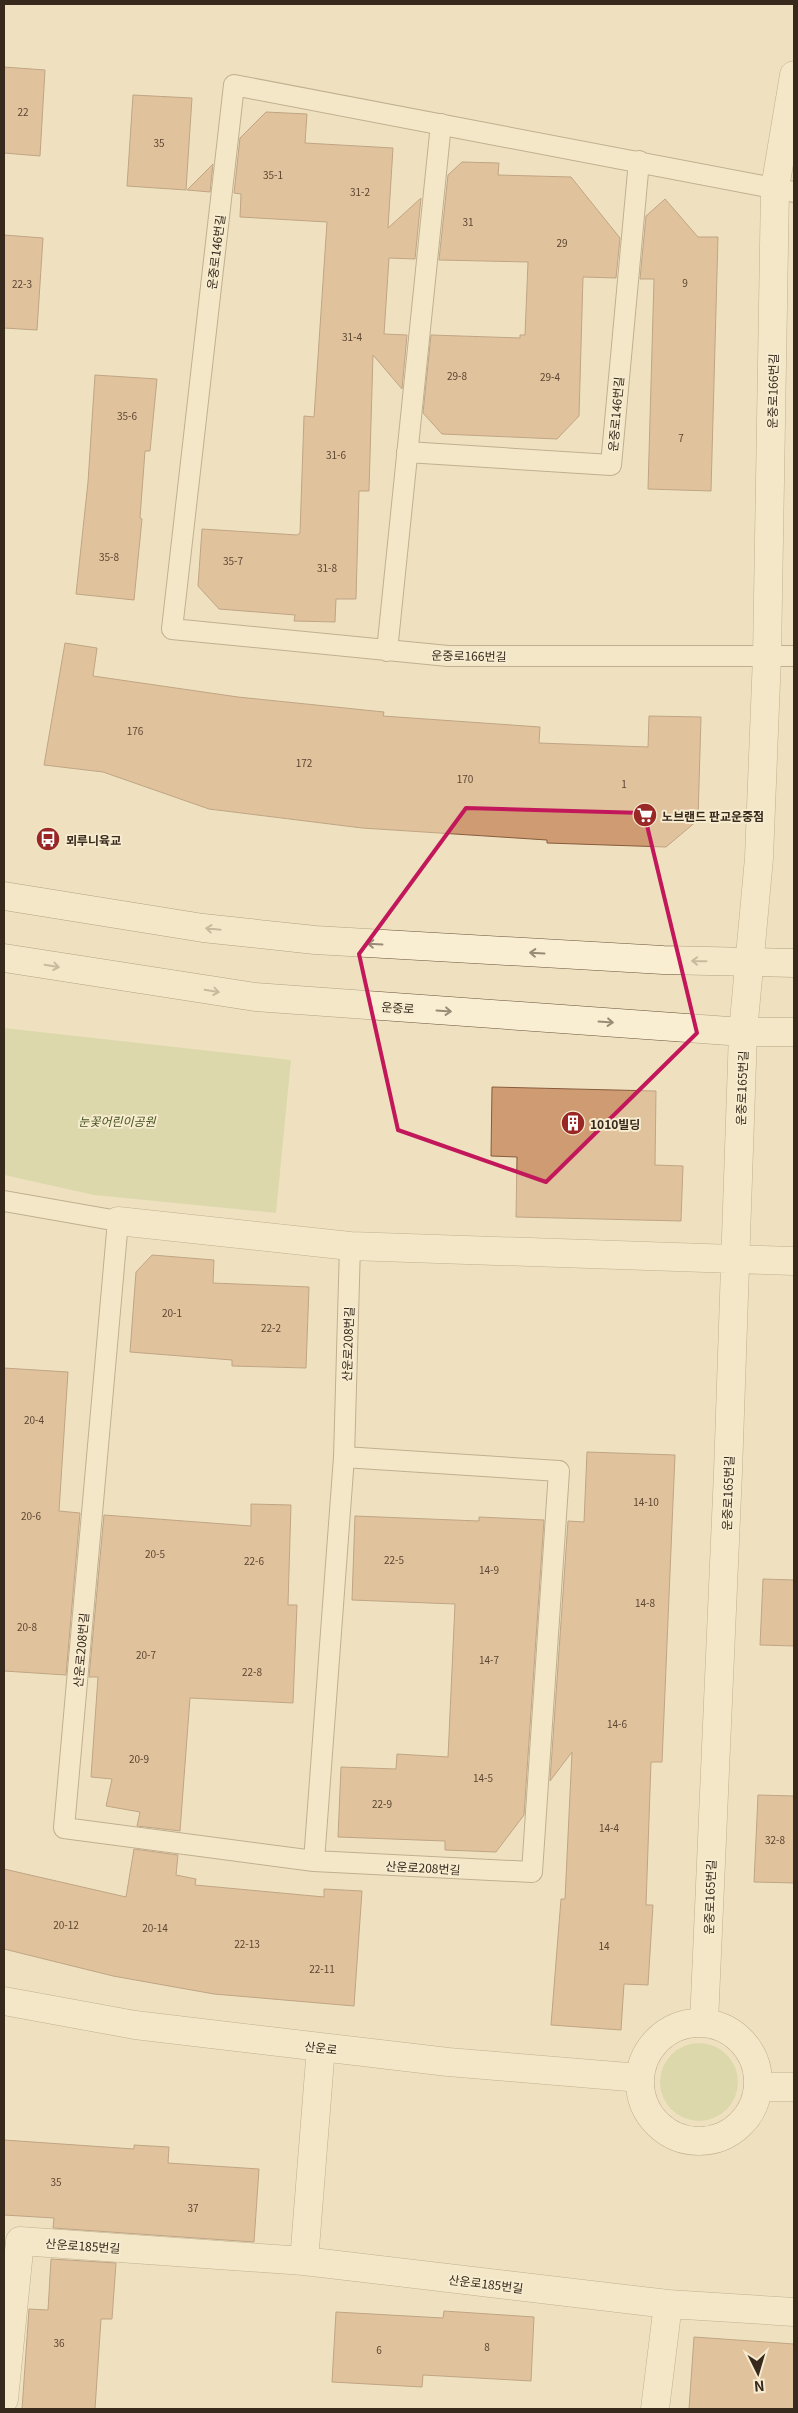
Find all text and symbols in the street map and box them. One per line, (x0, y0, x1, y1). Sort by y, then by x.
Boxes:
house number: 22 (17, 104, 29, 119)
house number: 35 (153, 135, 165, 150)
house number: 35-1 (263, 167, 283, 182)
house number: 31-2 (350, 184, 371, 199)
street label: 운중로146번길 (202, 214, 228, 290)
house number: 31 (462, 214, 474, 229)
house number: 29 (556, 235, 568, 250)
house number: 9 (682, 275, 688, 290)
house number: 22-3 (12, 276, 32, 291)
house number: 31-4 (342, 329, 363, 344)
street label: 운중로166번길 (763, 353, 781, 429)
house number: 29-8 (447, 368, 468, 383)
house number: 29-4 (540, 369, 561, 384)
street label: 운중로146번길 (603, 376, 627, 452)
house number: 35-6 (117, 408, 138, 423)
house number: 7 (678, 430, 684, 445)
house number: 31-6 (326, 447, 347, 462)
house number: 35-8 (99, 549, 120, 564)
house number: 35-7 (223, 553, 244, 568)
house number: 31-8 (317, 560, 338, 575)
street label: 운중로166번길 (431, 646, 507, 664)
house number: 176 (127, 723, 144, 738)
house number: 172 (296, 755, 313, 770)
house number: 170 (457, 771, 474, 786)
house number: 1 (621, 776, 627, 791)
supermarket icon: 노브랜드 판교운중점 (632, 802, 658, 828)
place label: 노브랜드 판교운중점 (662, 807, 764, 824)
bus stop icon: 뫼루니육교 (35, 826, 61, 852)
place label: 뫼루니육교 (66, 831, 121, 848)
one-way arrow (205, 924, 221, 934)
one-way arrow (367, 939, 383, 948)
one-way arrow (529, 948, 545, 957)
one-way arrow (692, 956, 708, 966)
one-way arrow (44, 961, 60, 971)
one-way arrow (204, 986, 220, 996)
street label: 운중로 (381, 997, 415, 1017)
one-way arrow (436, 1006, 452, 1015)
one-way arrow (598, 1018, 614, 1027)
street label: 운중로165번길 (731, 1050, 751, 1126)
building icon: 1010빌딩 (560, 1110, 586, 1136)
park label: 눈꽃어린이공원 (78, 1112, 157, 1129)
place label: 1010빌딩 (590, 1115, 640, 1132)
house number: 20-1 (162, 1305, 182, 1320)
street label: 산운로208번길 (337, 1306, 357, 1382)
house number: 22-2 (261, 1320, 282, 1335)
house number: 20-4 (24, 1412, 45, 1427)
street label: 운중로165번길 (717, 1455, 737, 1531)
house number: 14-10 (633, 1494, 659, 1509)
house number: 20-6 (21, 1508, 42, 1523)
house number: 20-5 (145, 1546, 166, 1561)
house number: 22-5 (384, 1552, 405, 1567)
house number: 22-6 (244, 1553, 265, 1568)
house number: 14-9 (479, 1562, 500, 1577)
house number: 14-8 (635, 1595, 656, 1610)
street label: 산운로208번길 (68, 1612, 92, 1688)
house number: 20-8 (17, 1619, 38, 1634)
house number: 20-7 (136, 1647, 157, 1662)
house number: 14-7 (479, 1652, 500, 1667)
house number: 22-8 (242, 1664, 263, 1679)
house number: 14-6 (607, 1716, 628, 1731)
house number: 20-9 (129, 1751, 150, 1766)
house number: 14-5 (473, 1770, 494, 1785)
house number: 22-9 (372, 1796, 393, 1811)
house number: 14-4 (599, 1820, 620, 1835)
house number: 32-8 (765, 1832, 786, 1847)
street label: 산운로208번길 (385, 1857, 461, 1877)
street label: 운중로165번길 (699, 1859, 719, 1935)
house number: 20-12 (53, 1917, 79, 1932)
house number: 20-14 (142, 1920, 168, 1935)
house number: 22-13 (234, 1936, 260, 1951)
house number: 14 (598, 1938, 610, 1953)
house number: 22-11 (309, 1961, 335, 1976)
street label: 산운로 (304, 2037, 338, 2057)
house number: 35 (50, 2174, 62, 2189)
house number: 37 (187, 2200, 199, 2215)
street label: 산운로185번길 (45, 2234, 121, 2256)
street label: 산운로185번길 (448, 2270, 524, 2296)
house number: 36 (53, 2335, 65, 2350)
house number: 8 (484, 2339, 490, 2354)
house number: 6 (376, 2342, 382, 2357)
north arrow (733, 2348, 783, 2398)
text: N (753, 2377, 765, 2397)

